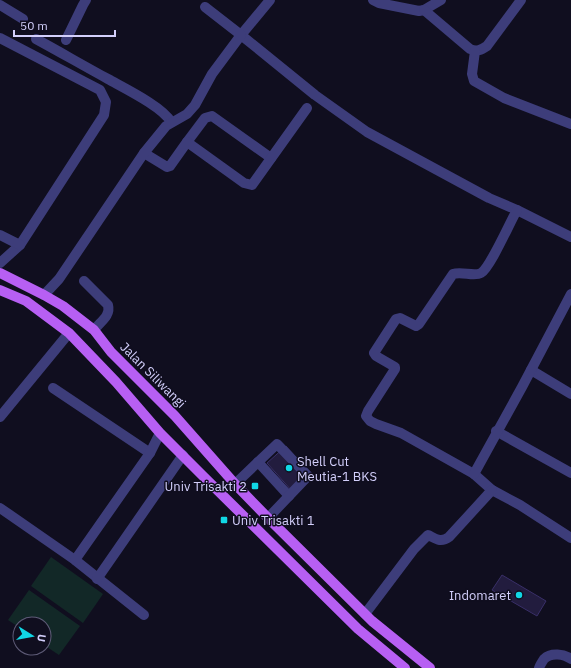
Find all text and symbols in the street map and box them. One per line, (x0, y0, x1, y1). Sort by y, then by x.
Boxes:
scale bar (14, 12, 115, 38)
text: 50 m (20, 18, 48, 33)
street label: Jalan Siliwangi (116, 338, 190, 412)
place label: Shell Cut Meutia-1 BKS (297, 453, 377, 485)
marker: Shell Cut Meutia-1 BKS (284, 463, 294, 473)
place label: Univ Trisakti 2 (165, 478, 247, 495)
marker: Univ Trisakti 2 (250, 481, 260, 491)
place label: Univ Trisakti 1 (232, 512, 315, 529)
marker: Univ Trisakti 1 (219, 515, 229, 525)
place label: Indomaret (449, 587, 511, 604)
marker: Indomaret (514, 590, 524, 600)
north arrow (12, 616, 52, 656)
text: U (34, 633, 49, 643)

